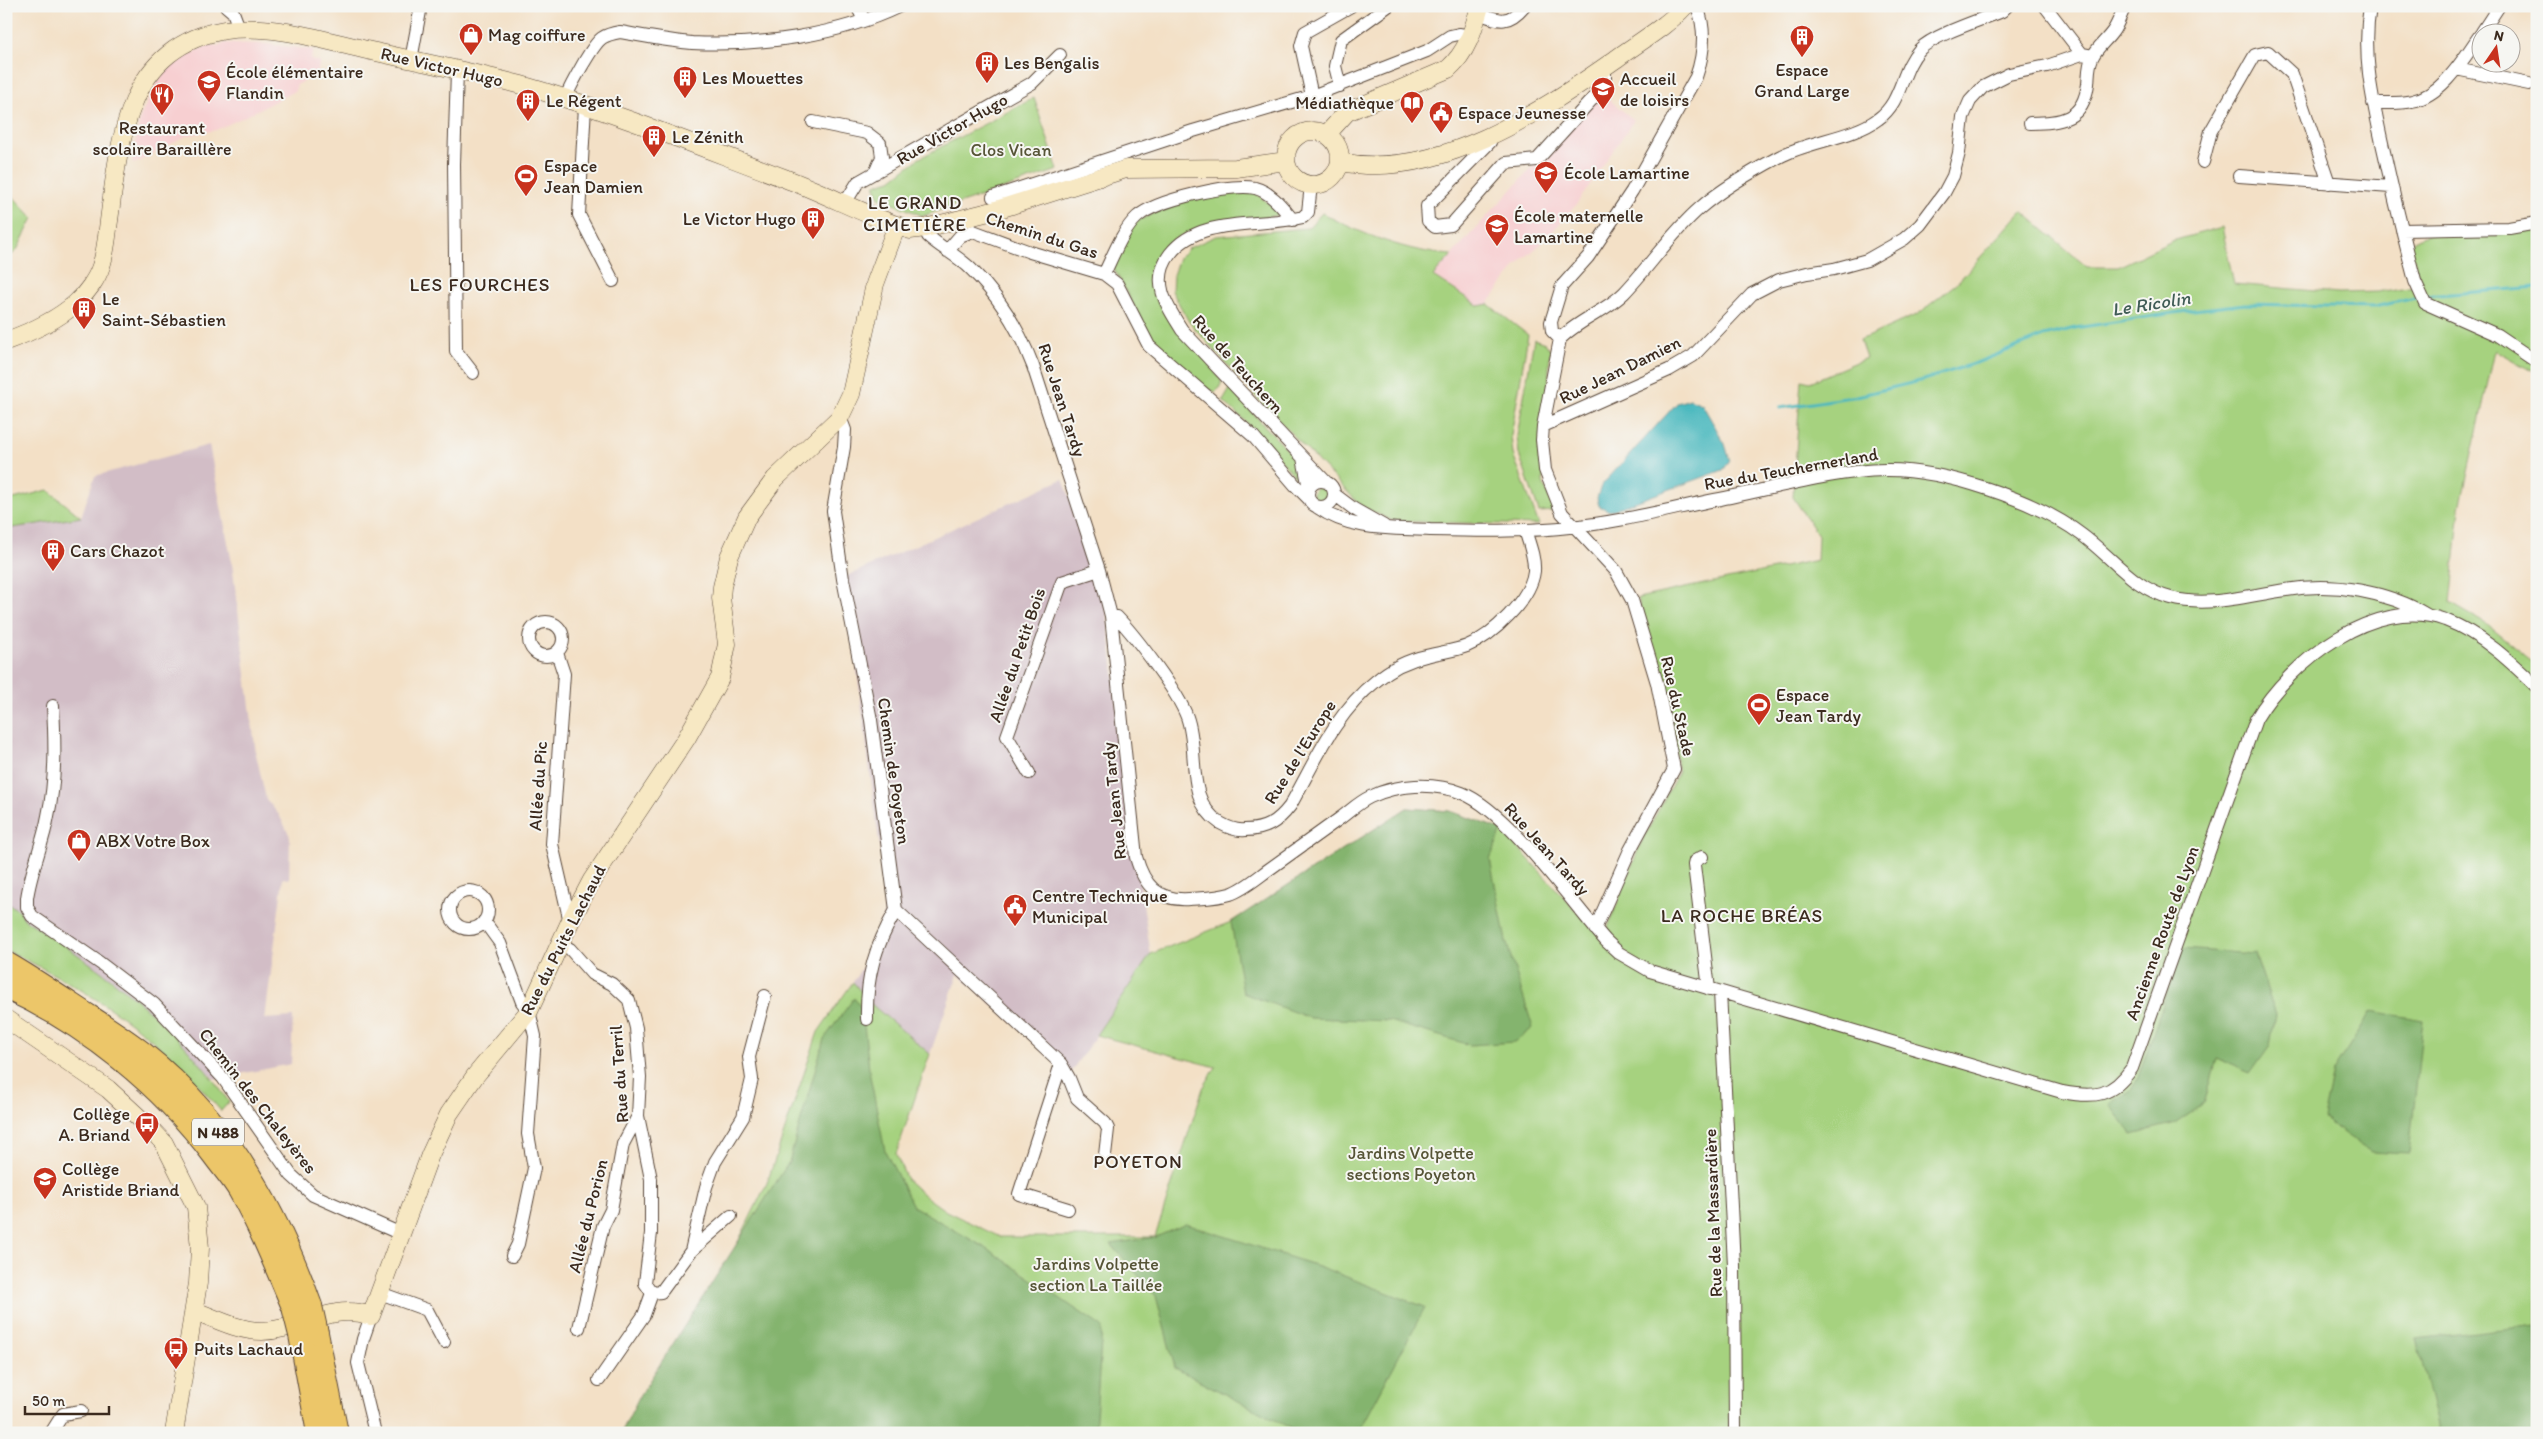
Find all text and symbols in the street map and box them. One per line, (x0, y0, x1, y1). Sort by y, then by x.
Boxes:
shop icon: Mag coiffure (458, 22, 484, 56)
north arrow (2470, 22, 2520, 72)
place label: Mag coiffure (488, 24, 585, 46)
building icon: Espace Grand Large (1789, 24, 1815, 58)
text: N (2492, 26, 2505, 45)
street label: Rue Victor Hugo (379, 42, 505, 92)
building icon: Les Bengalis (974, 50, 1000, 84)
place label: Les Bengalis (1004, 52, 1100, 74)
place label: Espace Grand Large (1754, 59, 1850, 102)
place label: École élémentaire Flandin (226, 61, 364, 104)
building icon: Les Mouettes (672, 65, 698, 99)
place label: Les Mouettes (702, 67, 803, 89)
place label: Accueil de loisirs (1620, 68, 1689, 111)
school or university icon: École élémentaire Flandin (196, 69, 222, 103)
school or university icon: Accueil de loisirs (1590, 76, 1616, 110)
restaurant icon: Restaurant scolaire Baraillère (149, 82, 175, 116)
building icon: Le Régent (515, 88, 541, 122)
street label: Rue Victor Hugo (892, 88, 1012, 170)
place label: Le Régent (546, 90, 622, 112)
library icon: Médiathèque (1399, 90, 1425, 124)
place label: Médiathèque (1295, 92, 1394, 114)
public building icon: Espace Jeunesse (1428, 100, 1454, 134)
place label: Espace Jeunesse (1458, 102, 1586, 124)
place label: Restaurant scolaire Baraillère (92, 117, 232, 160)
building icon: Le Zénith (641, 124, 667, 158)
place label: Le Zénith (672, 126, 744, 148)
park label: Clos Vican (970, 139, 1052, 161)
place label: Espace Jean Damien (544, 155, 643, 198)
school or university icon: École Lamartine (1533, 160, 1559, 194)
place label: École Lamartine (1564, 162, 1690, 184)
sports icon: Espace Jean Damien (513, 163, 539, 197)
district label: LE GRAND CIMETIÈRE (863, 191, 967, 236)
place label: École maternelle Lamartine (1514, 205, 1644, 248)
building icon: Le Victor Hugo (800, 206, 826, 240)
street label: Chemin du Gas (983, 206, 1101, 264)
place label: Le Victor Hugo (683, 208, 796, 230)
school or university icon: École maternelle Lamartine (1484, 213, 1510, 247)
district label: LES FOURCHES (410, 273, 551, 296)
water label: Le Ricolin (2110, 286, 2192, 321)
place label: Le Saint-Sébastien (102, 288, 226, 331)
building icon: Le Saint-Sébastien (71, 296, 97, 330)
street label: Rue de Teuchern (1188, 310, 1289, 418)
street label: Rue Jean Damien (1556, 331, 1684, 409)
street label: Rue Jean Tardy (1033, 340, 1091, 460)
street label: Rue du Teuchernerland (1702, 443, 1880, 495)
building icon: Cars Chazot (40, 538, 66, 572)
place label: Cars Chazot (70, 540, 165, 562)
street label: Allée du Petit Bois (984, 585, 1050, 725)
street label: Rue du Stade (1656, 654, 1700, 758)
place label: Espace Jean Tardy (1776, 684, 1861, 727)
sports icon: Espace Jean Tardy (1746, 692, 1772, 726)
street label: Chemin de Poyeton (873, 696, 915, 846)
street label: Rue de l'Europe (1259, 696, 1341, 808)
street label: Allée du Pic (524, 740, 552, 832)
street label: Rue Jean Tardy (1097, 741, 1131, 861)
street label: Rue Jean Tardy (1499, 798, 1595, 901)
shop icon: ABX Votre Box (66, 828, 92, 862)
place label: ABX Votre Box (96, 830, 210, 852)
street label: Ancienne Route de Lyon (2120, 843, 2204, 1023)
street label: Rue du Puits Lachaud (515, 861, 611, 1019)
place label: Centre Technique Municipal (1032, 885, 1168, 928)
public building icon: Centre Technique Municipal (1002, 893, 1028, 927)
district label: LA ROCHE BRÉAS (1661, 904, 1823, 927)
street label: Chemin des Chaleyères (194, 1024, 322, 1178)
street label: Rue du Terril (605, 1024, 633, 1124)
place label: Collège A. Briand (58, 1103, 130, 1146)
bus stop icon: Collège A. Briand (134, 1111, 160, 1145)
road number: N 488 (192, 1118, 244, 1146)
street label: Rue de la Massardière (1699, 1128, 1727, 1298)
park label: Jardins Volpette sections Poyeton (1346, 1142, 1476, 1185)
district label: POYETON (1093, 1150, 1183, 1173)
street label: Allée du Porion (563, 1156, 613, 1275)
place label: Collège Aristide Briand (62, 1158, 179, 1201)
school or university icon: Collège Aristide Briand (32, 1166, 58, 1200)
park label: Jardins Volpette section La Taillée (1030, 1253, 1162, 1296)
bus stop icon: Puits Lachaud (163, 1336, 189, 1370)
place label: Puits Lachaud (194, 1338, 303, 1360)
scale bar (25, 1384, 109, 1416)
text: 50 m (32, 1392, 65, 1410)

